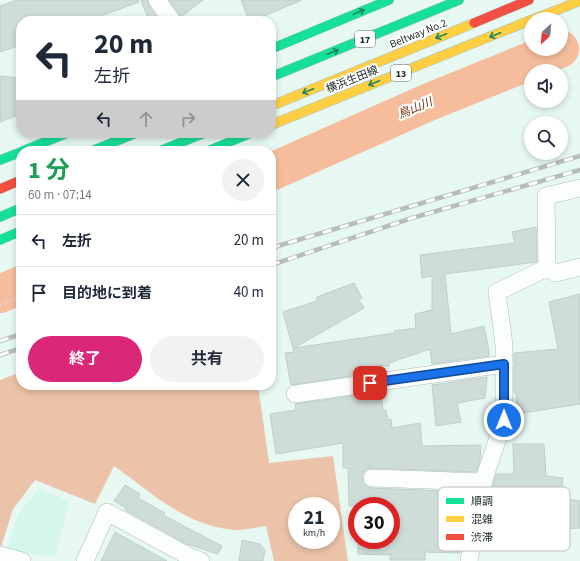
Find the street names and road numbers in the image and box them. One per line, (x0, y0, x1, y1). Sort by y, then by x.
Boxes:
street label: Beltway No.2 (387, 15, 449, 52)
road number: 17 (355, 31, 375, 47)
street label: 横浜生田線 (324, 62, 380, 97)
road number: 13 (391, 65, 411, 81)

